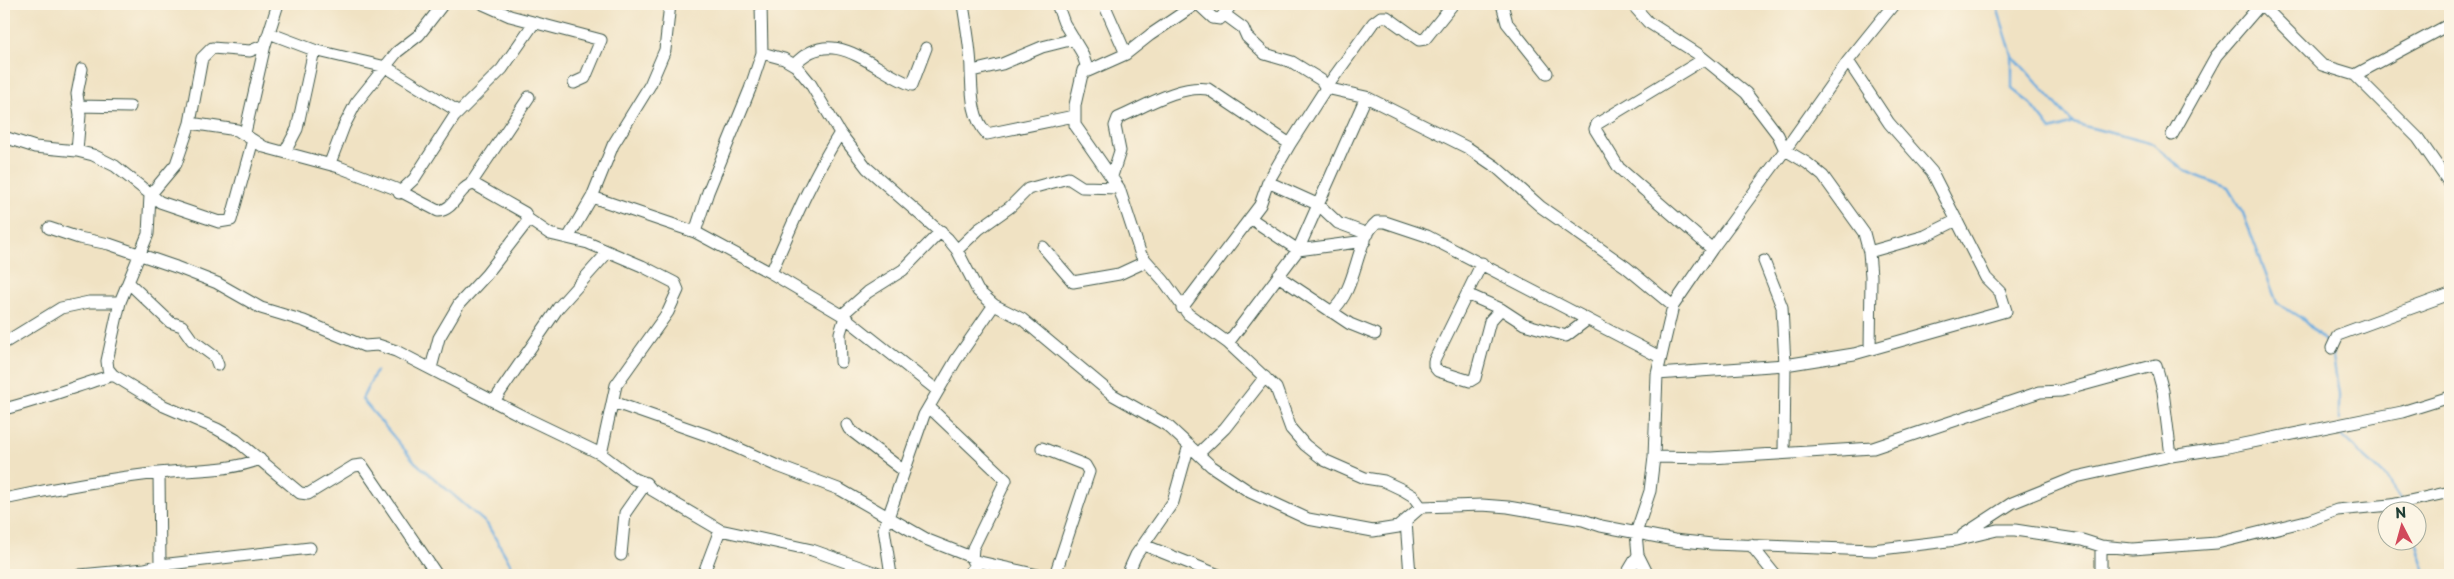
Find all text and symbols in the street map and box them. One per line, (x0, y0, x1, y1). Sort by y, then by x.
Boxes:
north arrow (2376, 502, 2426, 552)
text: N (2394, 502, 2407, 524)

